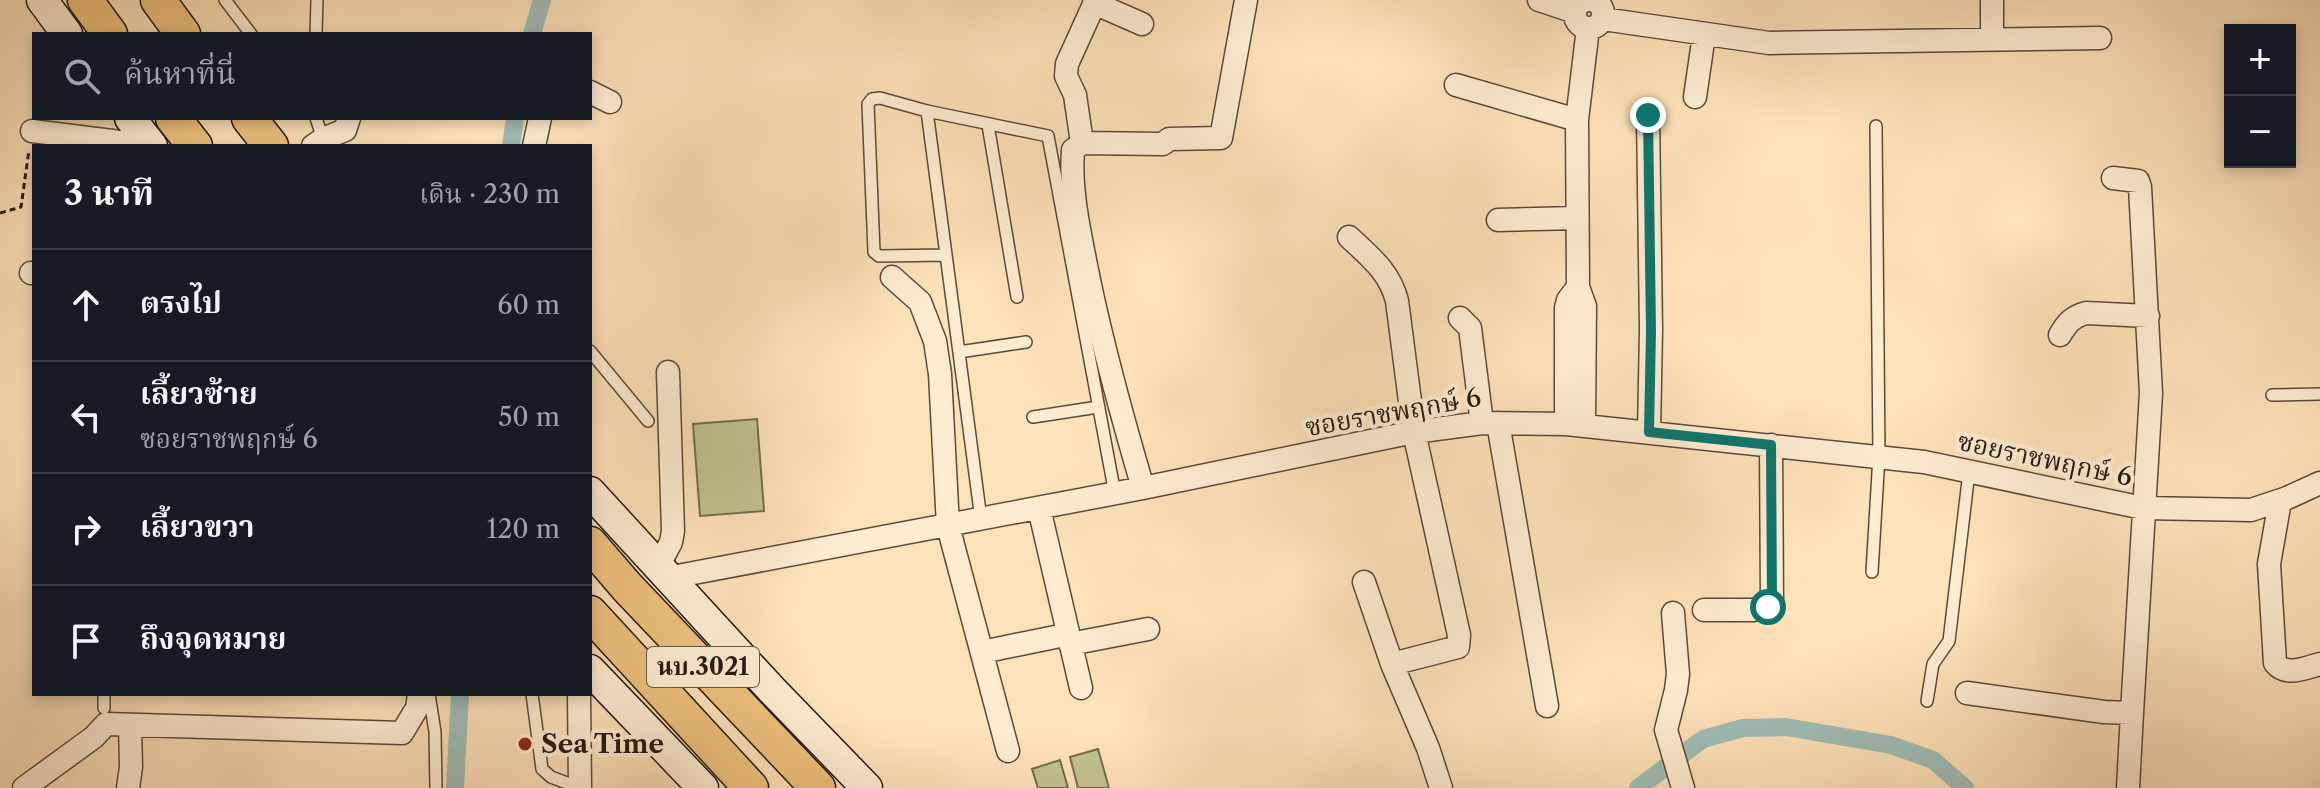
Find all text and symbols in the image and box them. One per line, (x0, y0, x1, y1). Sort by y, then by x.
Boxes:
map controls (2224, 24, 2296, 168)
button: + (2224, 24, 2296, 96)
search box (32, 32, 592, 120)
icon: search (60, 54, 104, 98)
text: ค้นหาที่นี่ (124, 55, 236, 92)
button: − (2224, 96, 2296, 168)
route end (1630, 97, 1666, 133)
text: 3 นาที (64, 172, 154, 214)
text: เดิน · 230 m (419, 178, 560, 210)
icon: ahead (64, 283, 108, 327)
text: ตรงไป (140, 284, 222, 321)
text: 60 m (497, 289, 560, 321)
text: เลี้ยวซ้าย (140, 375, 258, 412)
street label: ซอยราชพฤกษ์ 6 (1303, 381, 1483, 443)
icon: left (64, 395, 108, 439)
text: 50 m (498, 401, 560, 433)
text: ซอยราชพฤกษ์ 6 (140, 423, 318, 455)
street label: ซอยราชพฤกษ์ 6 (1955, 425, 2135, 493)
icon: right (64, 507, 108, 551)
text: เลี้ยวขวา (140, 508, 254, 545)
text: 120 m (486, 513, 560, 545)
route start (1750, 589, 1786, 625)
icon: arrive (64, 619, 108, 663)
text: ถึงจุดหมาย (140, 620, 286, 657)
road number: นบ.3021 (647, 647, 759, 687)
place label: Sea Time (541, 728, 664, 760)
marker: Sea Time (516, 735, 534, 753)

